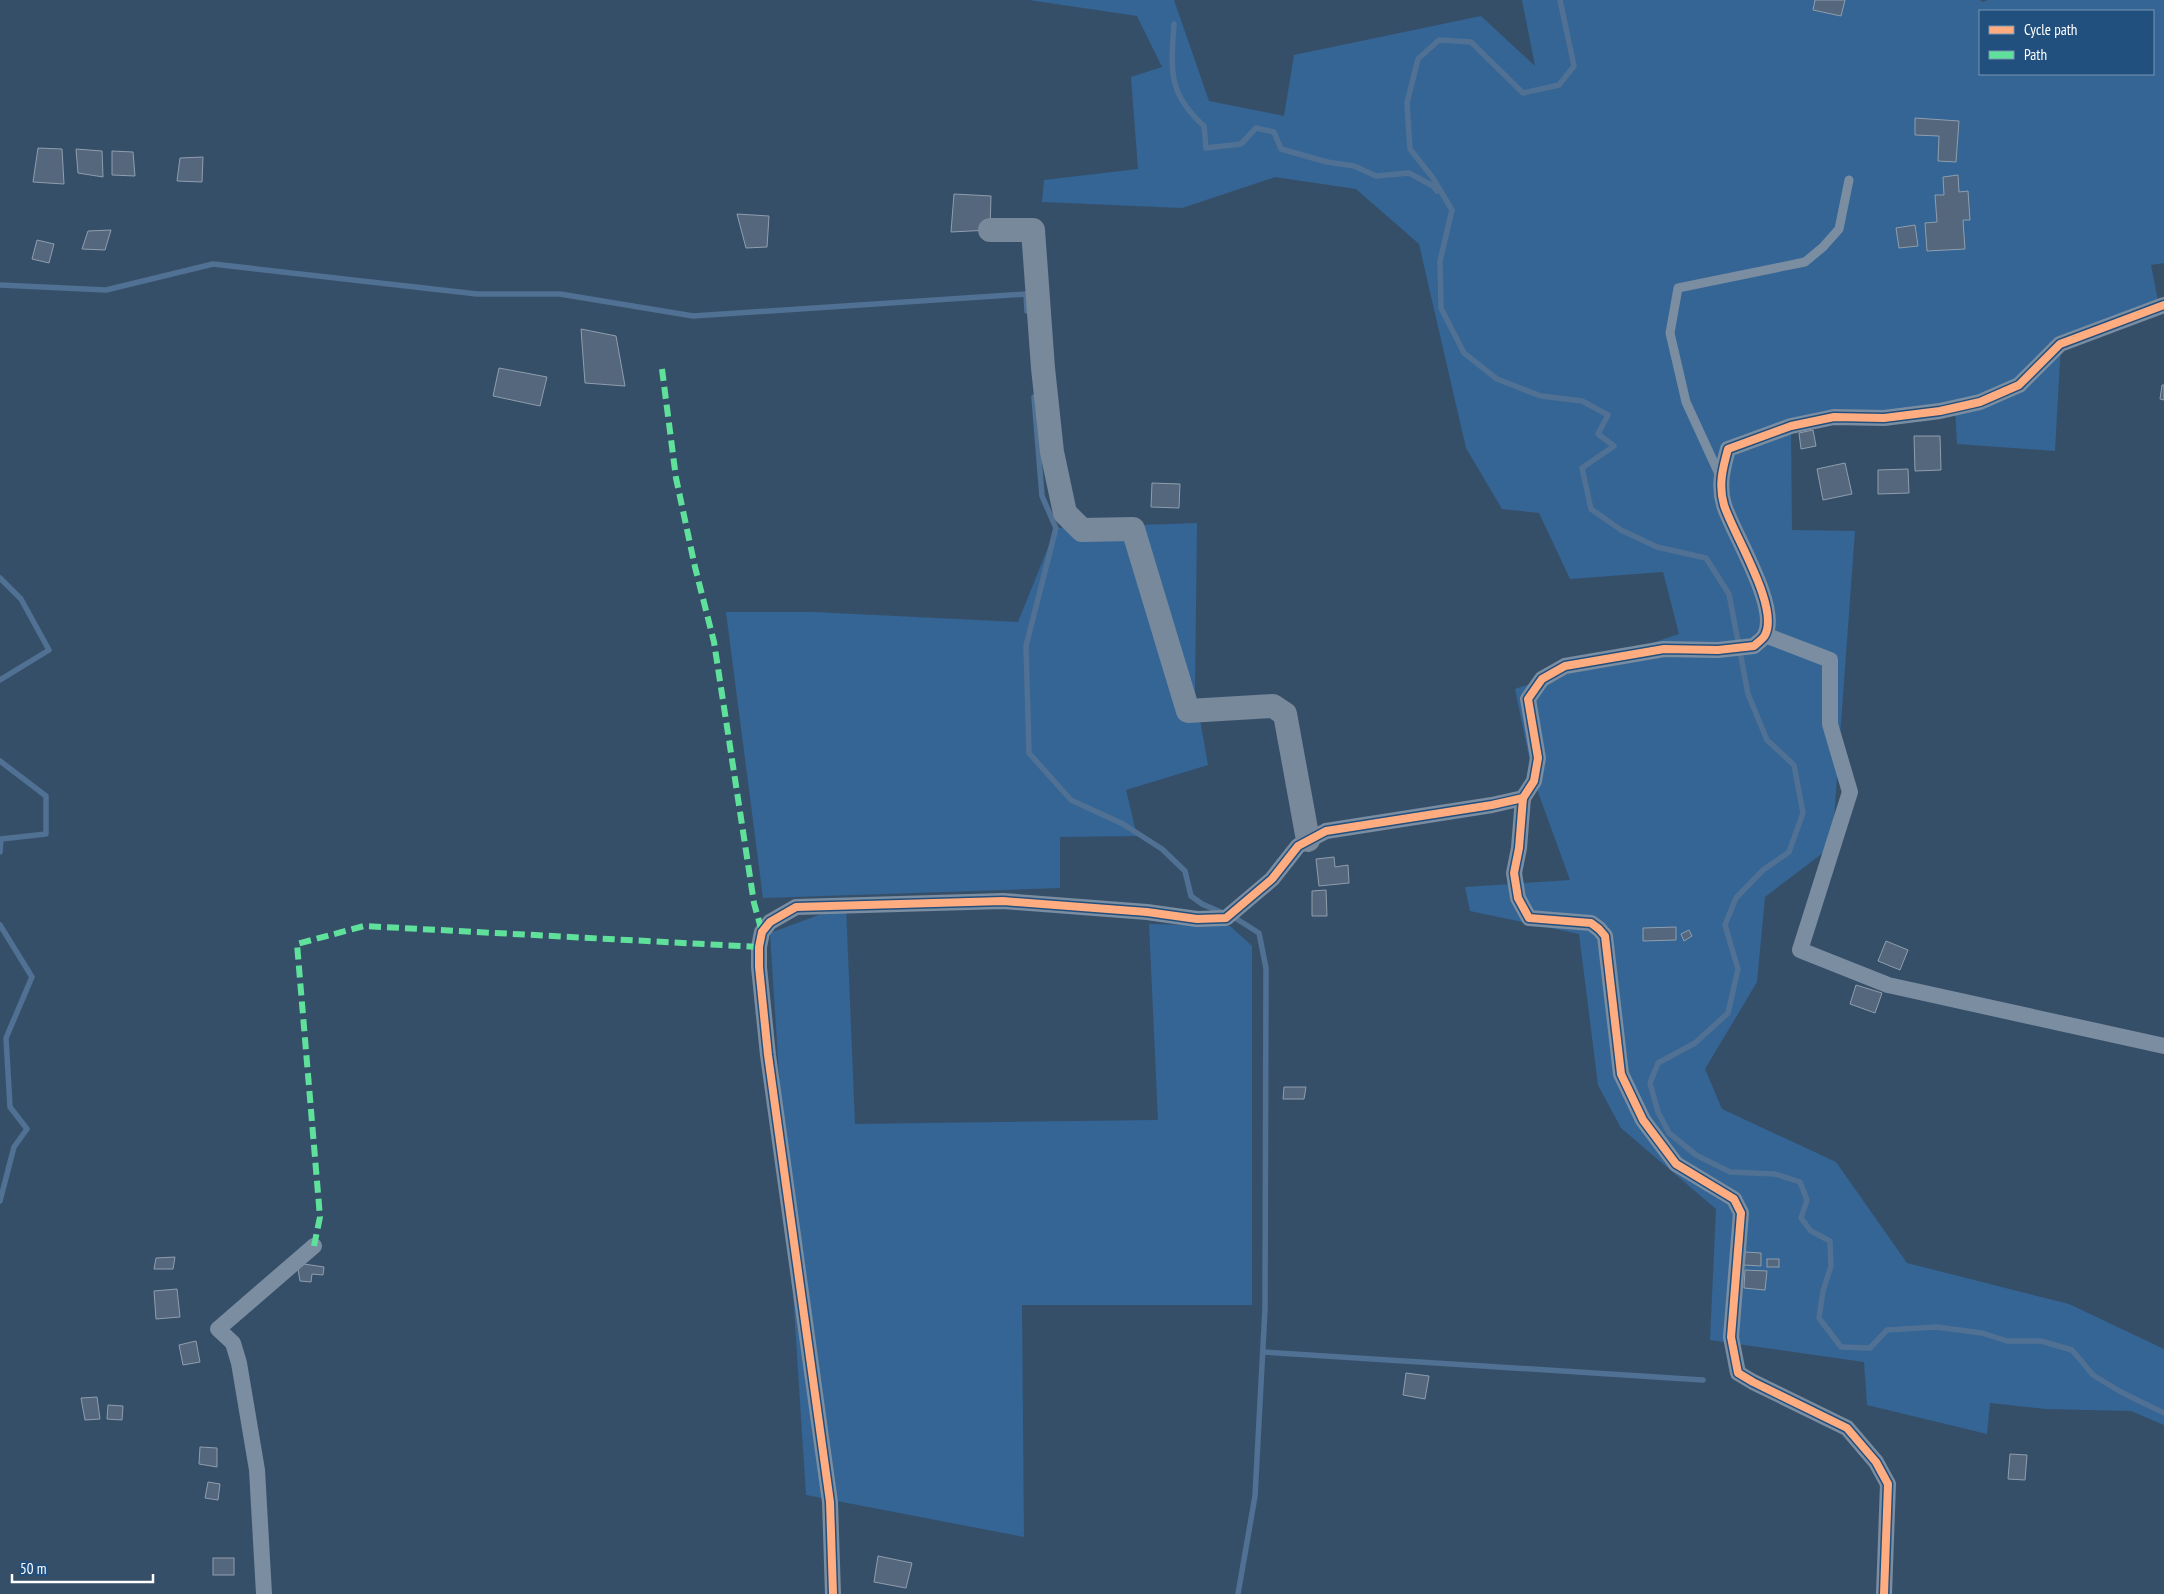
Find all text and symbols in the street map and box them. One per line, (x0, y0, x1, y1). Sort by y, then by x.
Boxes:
legend (1979, 10, 2154, 75)
text: Cycle path (2024, 20, 2077, 39)
text: Path (2024, 45, 2047, 64)
scale bar (12, 1552, 154, 1584)
text: 50 m (20, 1559, 46, 1578)

